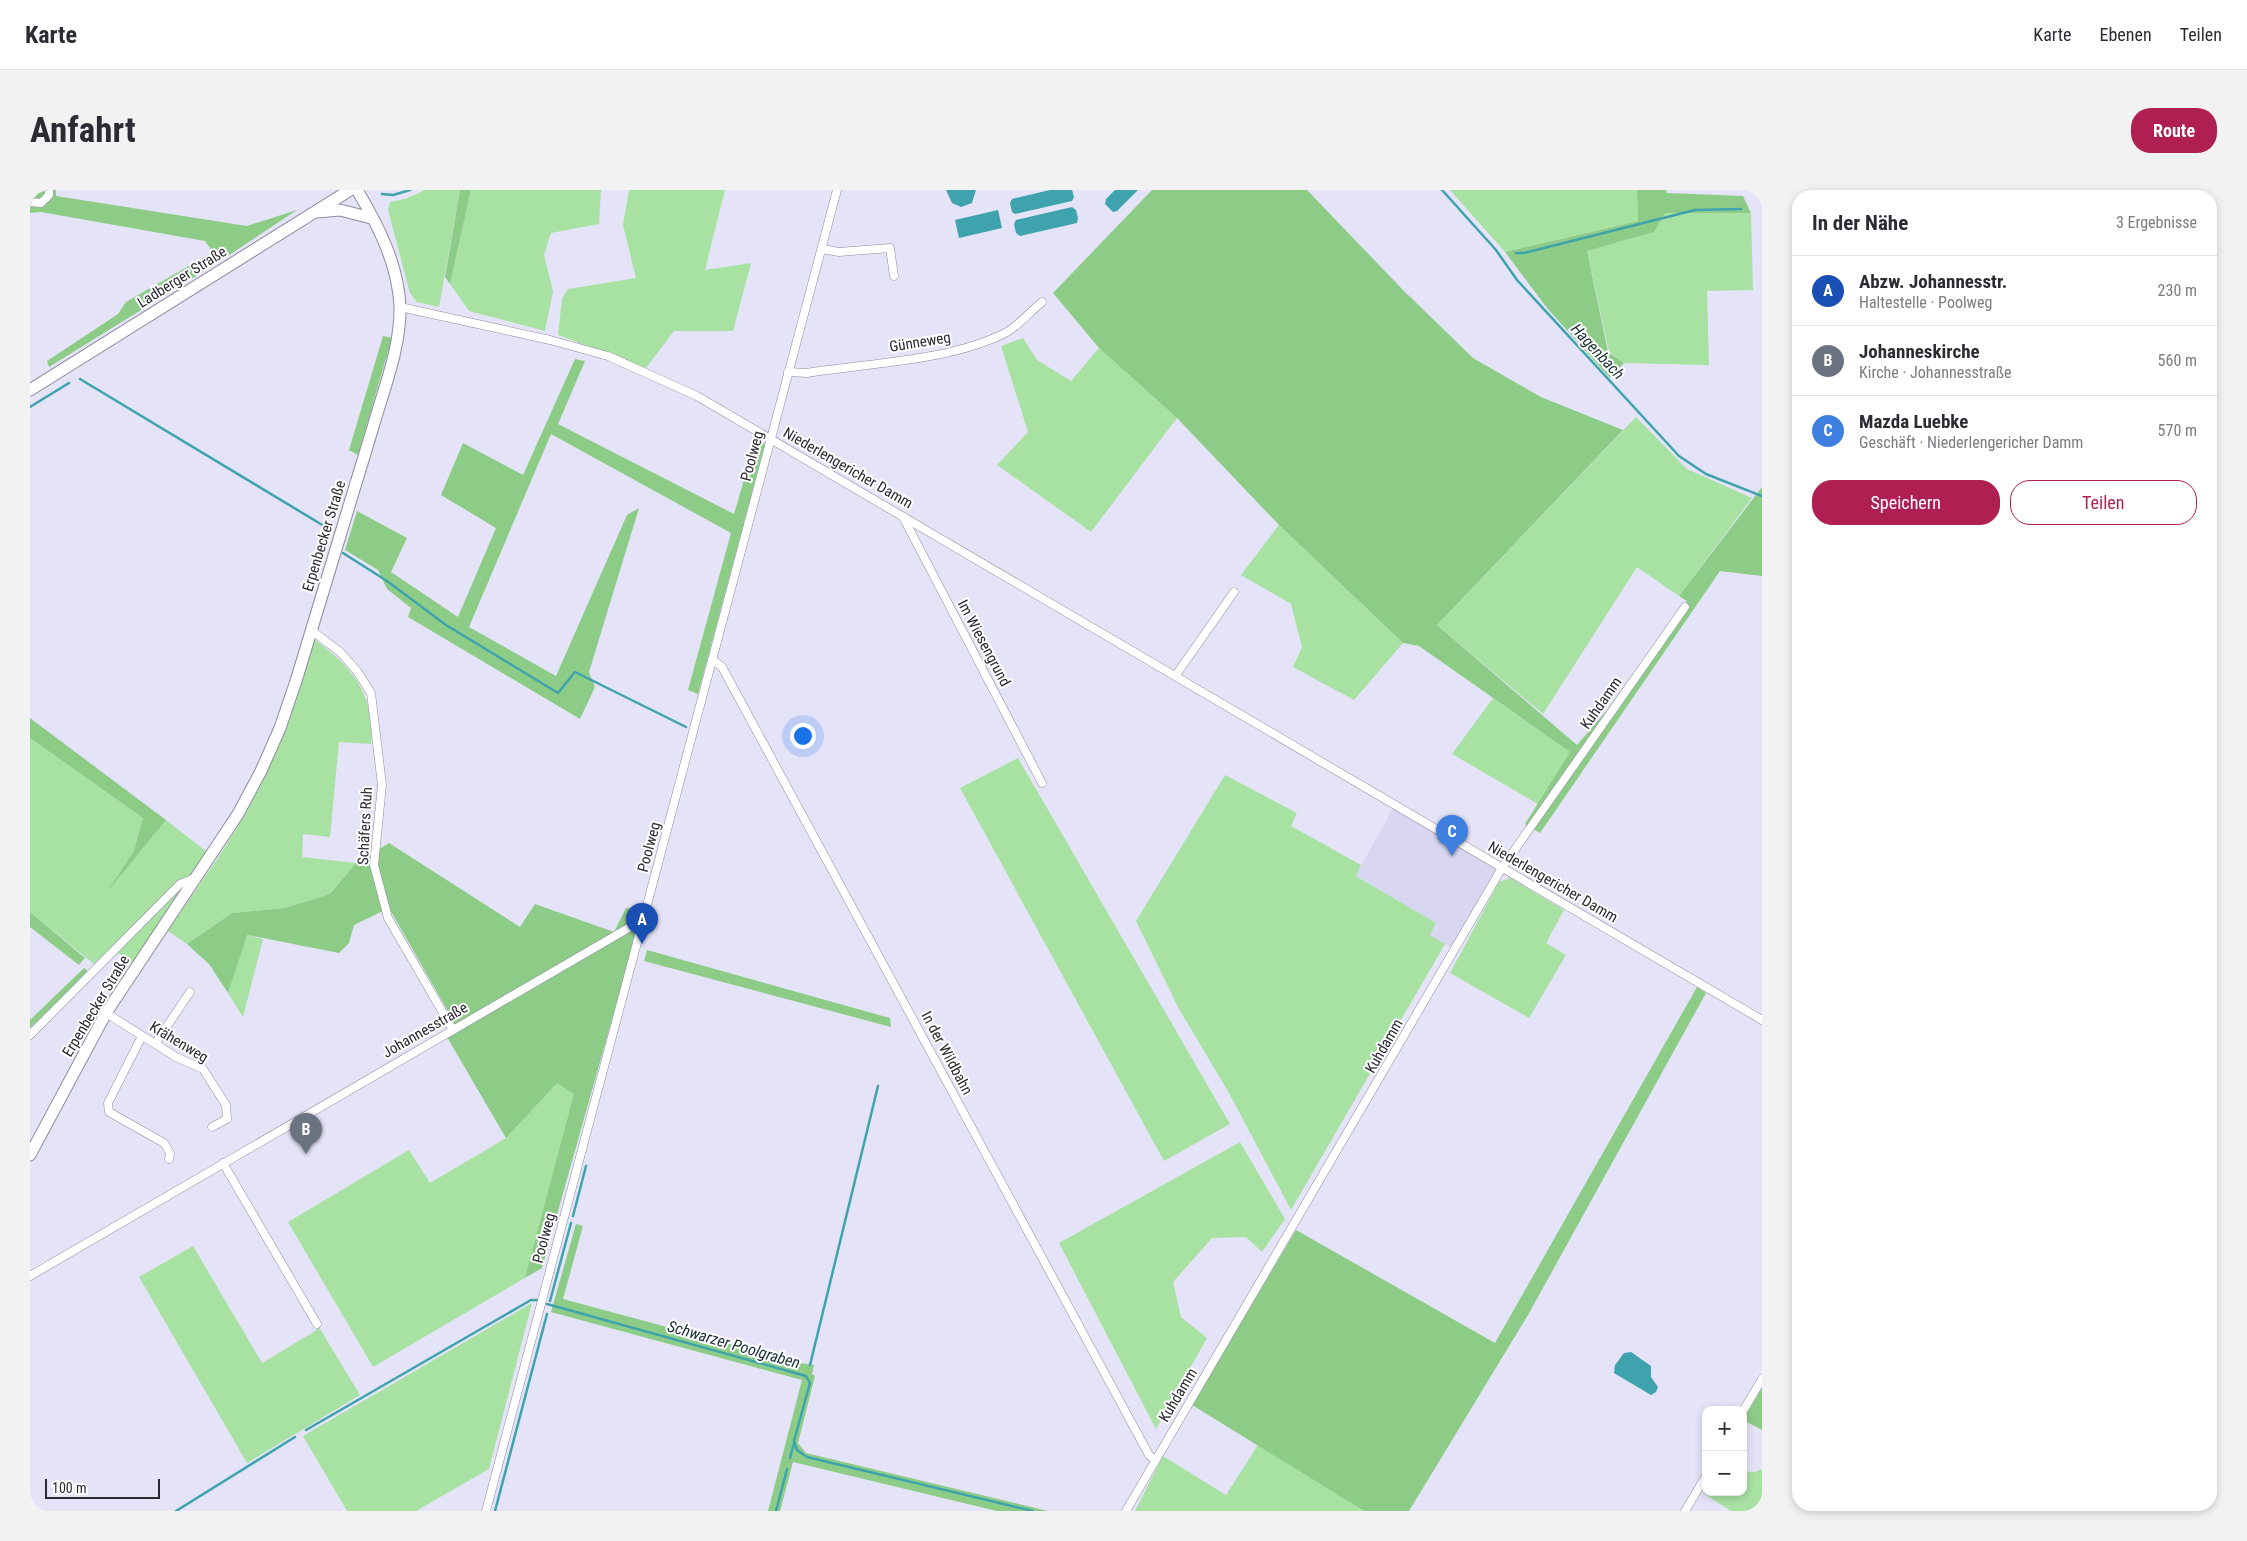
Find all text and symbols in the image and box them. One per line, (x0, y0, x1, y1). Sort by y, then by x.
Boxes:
text: Karte (25, 21, 77, 49)
text: Karte (2033, 24, 2072, 45)
text: Ebenen (2100, 24, 2152, 45)
text: Teilen (2180, 24, 2222, 45)
button: Route (2131, 108, 2217, 153)
text: Anfahrt (30, 110, 136, 151)
text: In der Nähe (1812, 211, 1908, 235)
text: 3 Ergebnisse (2116, 213, 2197, 232)
street label: Ladberger Straße (134, 242, 230, 312)
text: Abzw. Johannesstr. (1859, 270, 2007, 293)
text: A (1823, 281, 1833, 300)
text: 230 m (2158, 281, 2197, 300)
text: Haltestelle · Poolweg (1859, 293, 1992, 312)
water label: Hagenbach (1567, 320, 1628, 383)
street label: Günneweg (888, 328, 952, 356)
text: Johanneskirche (1859, 340, 1980, 363)
text: B (1824, 351, 1832, 370)
text: 560 m (2158, 351, 2197, 370)
text: Kirche · Johannesstraße (1859, 363, 2012, 382)
text: Mazda Luebke (1859, 410, 1968, 433)
text: C (1823, 421, 1833, 440)
text: 570 m (2158, 421, 2197, 440)
street label: Niederlengericher Damm (780, 424, 916, 512)
street label: Poolweg (737, 429, 767, 483)
text: Geschäft · Niederlengericher Damm (1859, 433, 2083, 452)
street label: Erpenbecker Straße (299, 478, 349, 594)
button: Speichern (1812, 480, 2000, 525)
button: Teilen (2010, 480, 2197, 525)
street label: Im Wiesengrund (954, 597, 1014, 689)
street label: Kuhdamm (1576, 673, 1626, 733)
your location (790, 723, 816, 749)
street label: Schäfers Ruh (354, 787, 376, 865)
pin: C (1436, 815, 1468, 856)
street label: Poolweg (634, 820, 664, 874)
street label: Niederlengericher Damm (1485, 838, 1621, 926)
pin: A (626, 903, 658, 944)
street label: Erpenbecker Straße (59, 952, 133, 1060)
street label: Johannesstraße (379, 998, 471, 1062)
street label: In der Wildbahn (918, 1008, 976, 1098)
street label: Kuhdamm (1361, 1016, 1407, 1076)
street label: Krähenweg (146, 1017, 212, 1067)
pin: B (290, 1113, 322, 1154)
street label: Poolweg (529, 1211, 559, 1265)
water label: Schwarzer Poolgraben (665, 1316, 802, 1372)
street label: Kuhdamm (1155, 1365, 1201, 1425)
map controls (1702, 1406, 1747, 1496)
button: + (1702, 1406, 1747, 1451)
button: − (1702, 1451, 1747, 1496)
scale bar (45, 1476, 160, 1499)
text: 100 m (52, 1480, 87, 1496)

